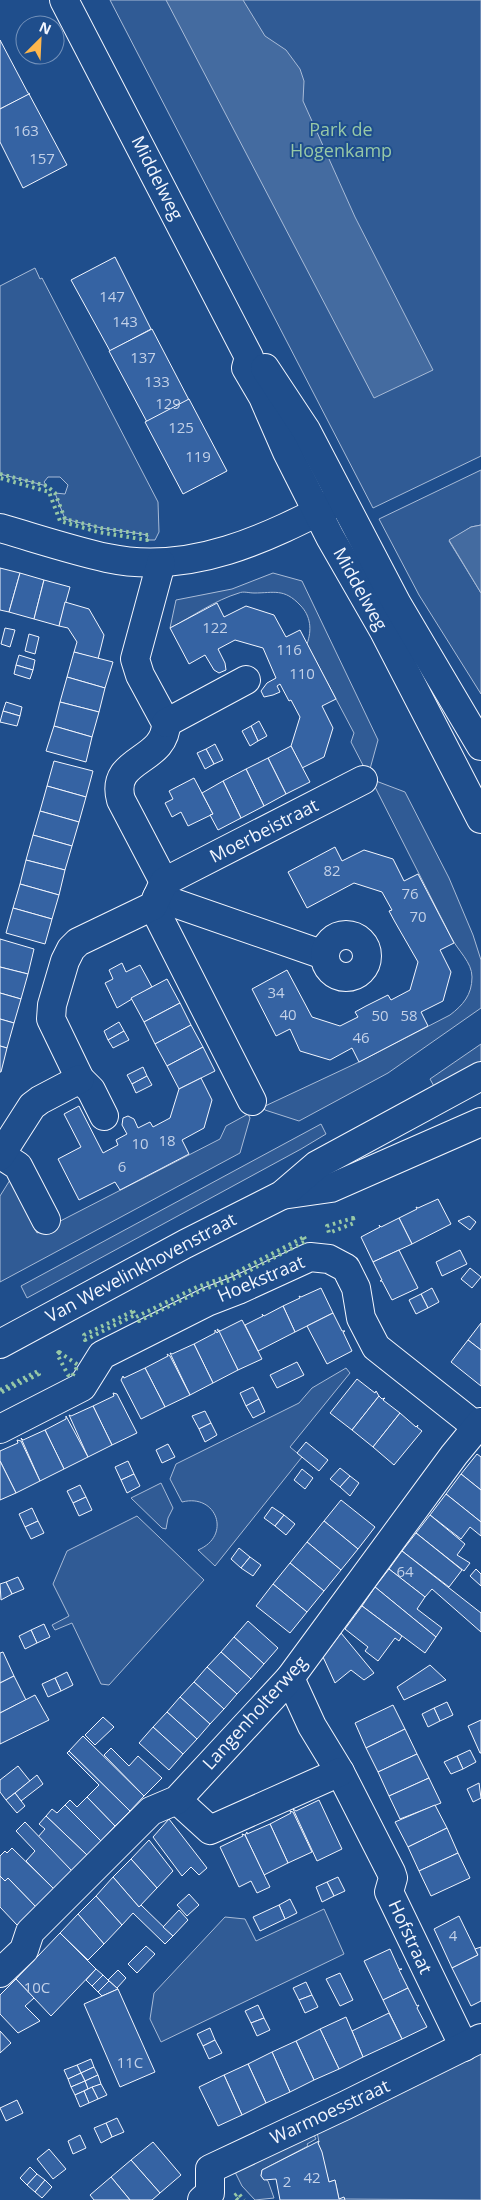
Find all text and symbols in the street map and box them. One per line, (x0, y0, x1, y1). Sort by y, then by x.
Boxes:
north arrow (15, 15, 65, 65)
text: N (36, 17, 55, 39)
park label: Park de Hogenkamp (290, 117, 392, 162)
house number: 163 (13, 120, 39, 140)
street label: Middelweg (126, 131, 189, 224)
house number: 157 (29, 148, 55, 168)
house number: 147 (99, 286, 125, 306)
house number: 143 (112, 311, 138, 331)
house number: 137 (130, 347, 156, 367)
house number: 133 (144, 371, 170, 391)
house number: 129 (155, 393, 181, 413)
house number: 125 (168, 417, 194, 437)
house number: 119 (185, 446, 211, 466)
street label: Middelweg (328, 543, 394, 634)
house number: 122 (202, 617, 228, 637)
house number: 116 (276, 639, 302, 659)
house number: 110 (289, 663, 315, 683)
street label: Moerbeistraat (205, 792, 322, 868)
house number: 82 (323, 860, 341, 880)
house number: 76 (401, 883, 419, 903)
house number: 70 (409, 906, 427, 926)
house number: 34 (267, 982, 285, 1002)
house number: 40 (279, 1004, 297, 1024)
house number: 50 (371, 1005, 389, 1025)
house number: 58 (400, 1005, 418, 1025)
house number: 46 (352, 1027, 370, 1047)
house number: 18 (158, 1130, 176, 1150)
house number: 10 (131, 1133, 149, 1153)
house number: 6 (118, 1156, 126, 1176)
street label: Van Wevelinkhovenstraat (41, 1207, 240, 1328)
street label: Hoekstraat (213, 1249, 308, 1307)
house number: 64 (396, 1561, 414, 1581)
street label: Langenholterweg (197, 1650, 312, 1774)
street label: Hofstraat (383, 1896, 438, 1977)
house number: 4 (449, 1925, 458, 1945)
house number: 10C (24, 1977, 50, 1997)
house number: 11C (117, 2052, 143, 2072)
street label: Warmoesstraat (266, 2073, 393, 2149)
house number: 42 (303, 2167, 321, 2187)
house number: 2 (283, 2171, 291, 2191)

